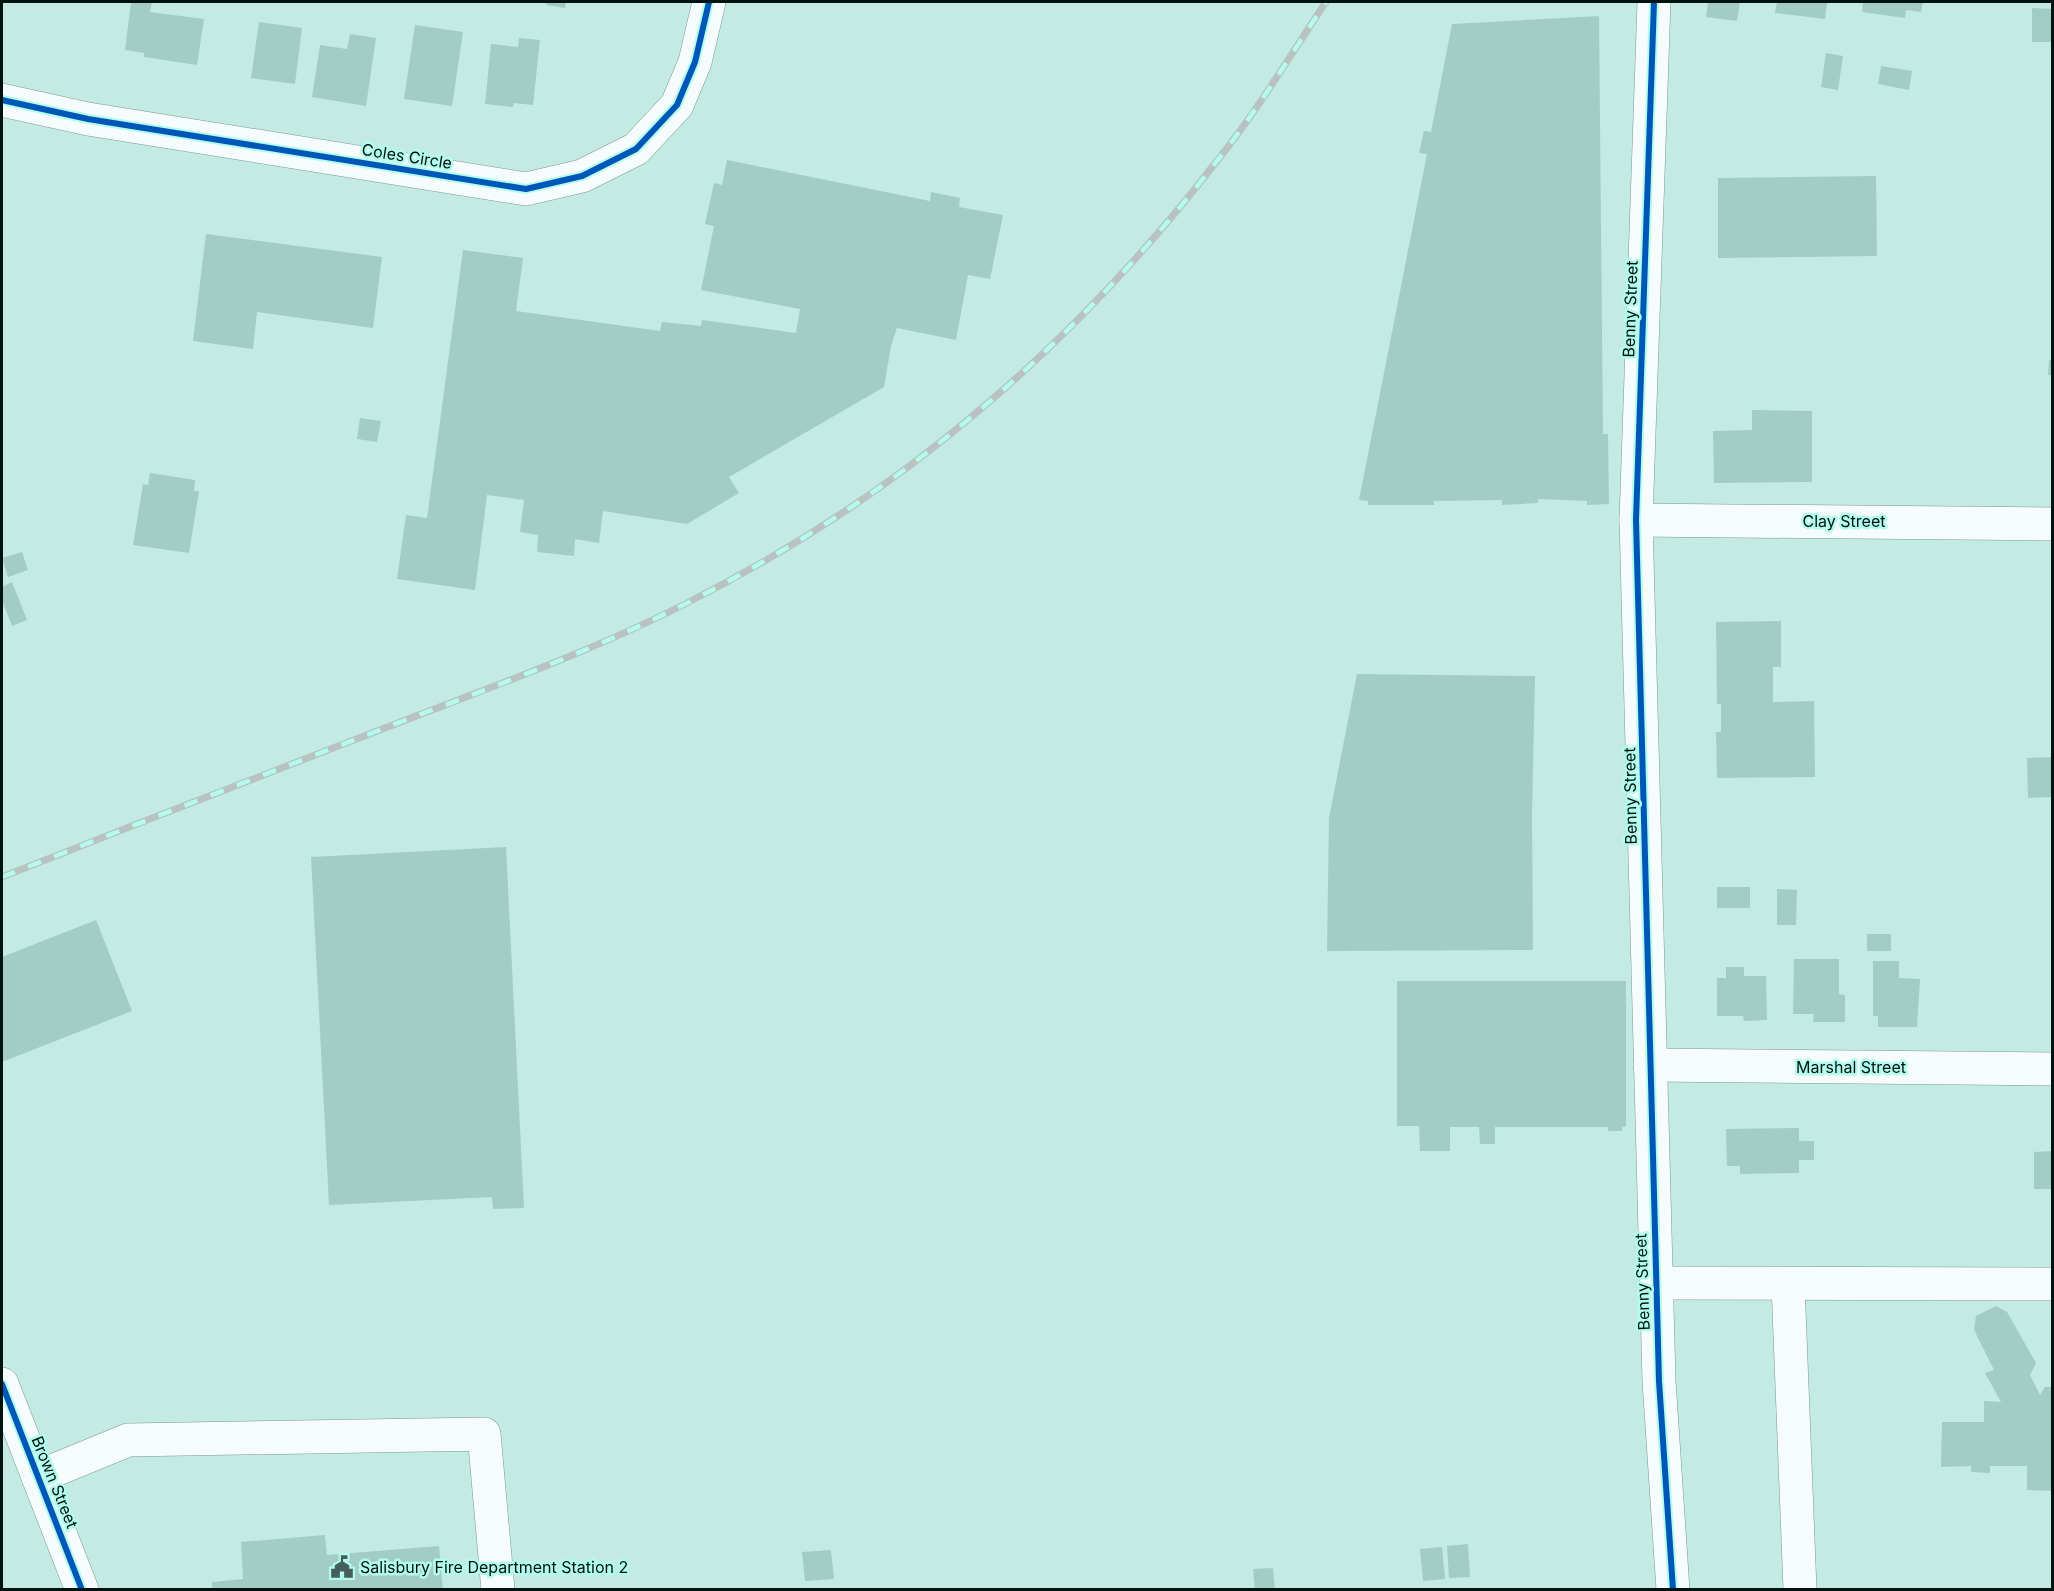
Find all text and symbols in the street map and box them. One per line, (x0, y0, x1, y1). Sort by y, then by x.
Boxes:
street label: Coles Circle (360, 139, 454, 173)
street label: Benny Street (1618, 260, 1642, 358)
street label: Clay Street (1803, 511, 1885, 531)
street label: Benny Street (1619, 747, 1641, 845)
street label: Marshal Street (1796, 1057, 1906, 1077)
street label: Benny Street (1630, 1233, 1654, 1331)
street label: Brown Street (27, 1433, 83, 1531)
public building icon: Salisbury Fire Department Station 2 (329, 1554, 355, 1580)
place label: Salisbury Fire Department Station 2 (360, 1557, 628, 1577)

